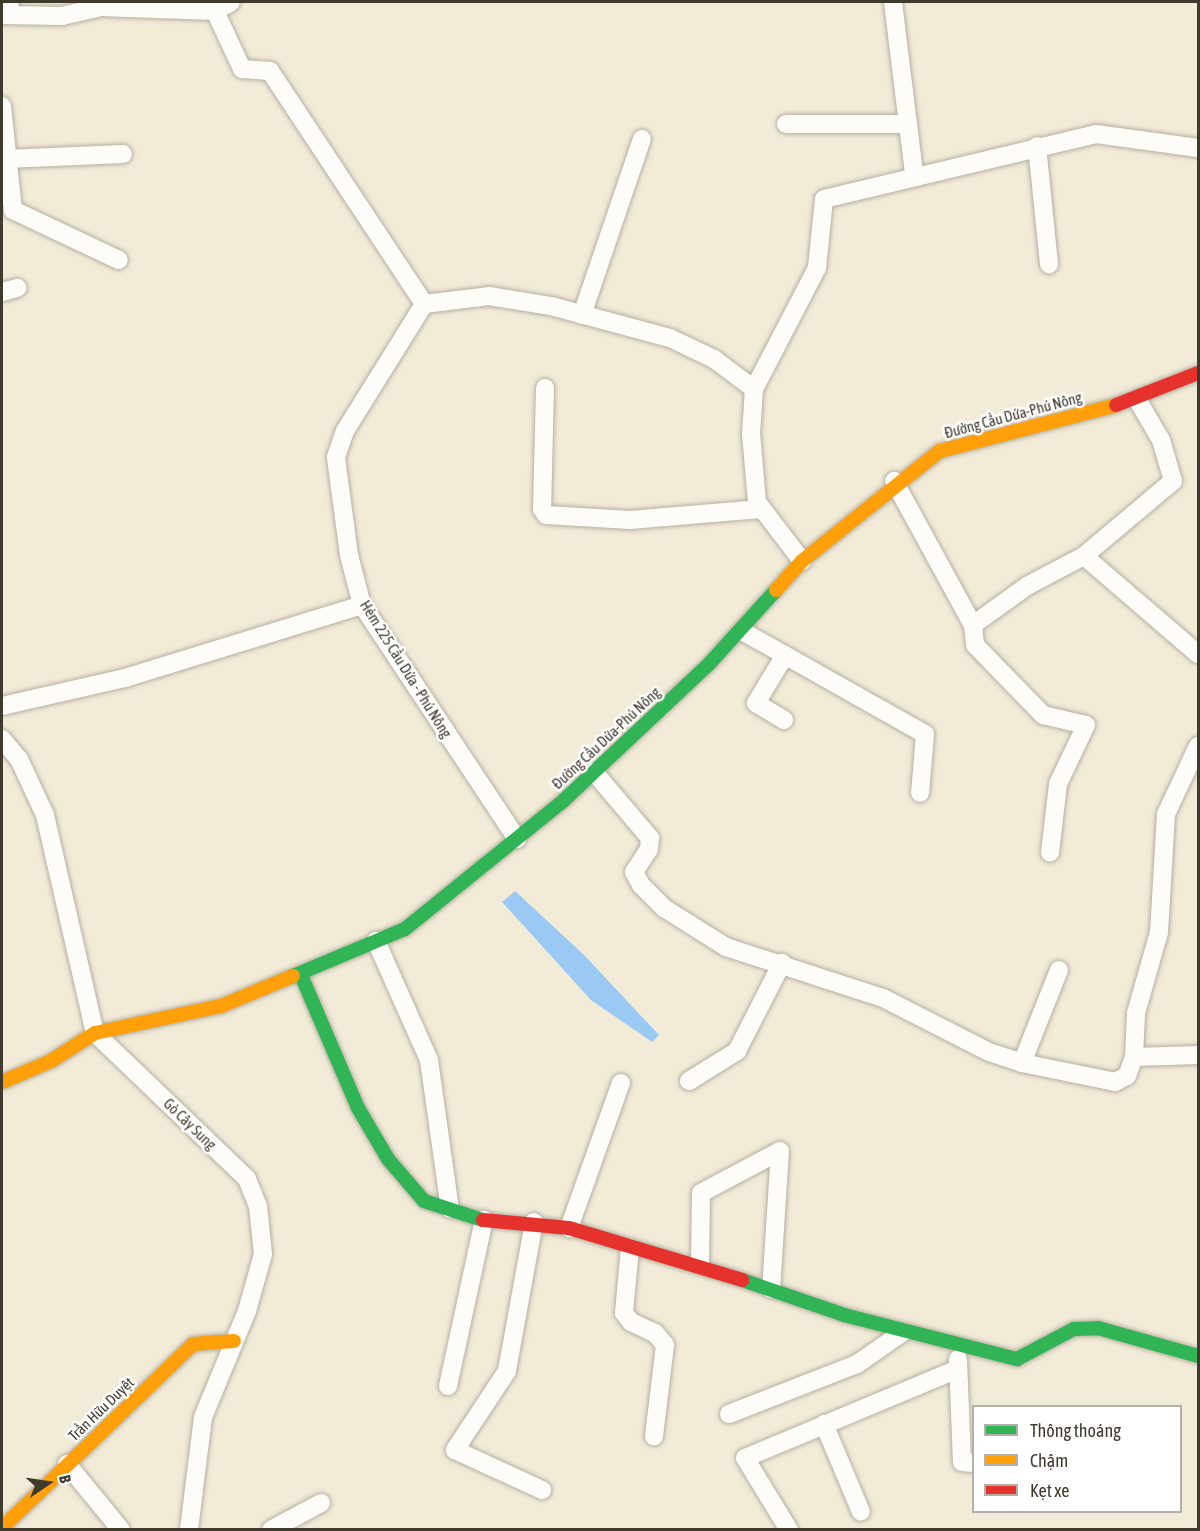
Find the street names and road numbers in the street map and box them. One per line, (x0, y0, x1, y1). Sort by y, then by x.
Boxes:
street label: Đường Cầu Dứa-Phú Nông (942, 388, 1084, 442)
street label: Hẻm 225 Cầu Dứa - Phú Nông (356, 597, 456, 741)
street label: Đường Cầu Dứa-Phú Nông (548, 683, 664, 793)
street label: Gò Cây Sung (160, 1095, 220, 1153)
street label: Trần Hữu Duyệt (64, 1373, 138, 1445)

